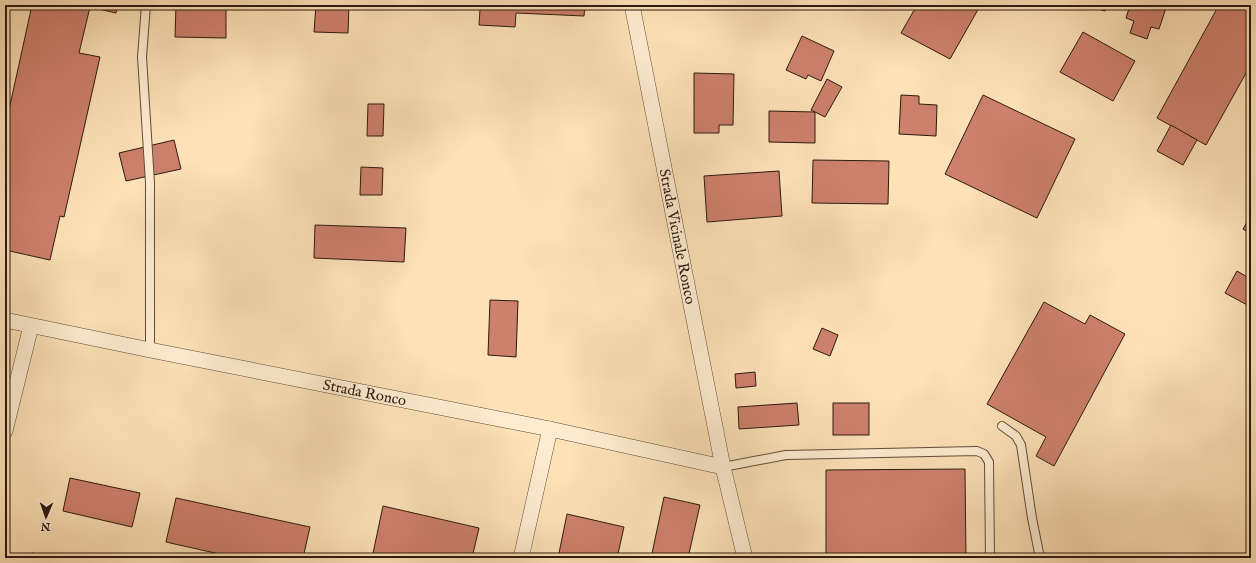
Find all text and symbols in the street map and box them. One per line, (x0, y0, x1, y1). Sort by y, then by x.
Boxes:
street label: Strada Vicinale Ronco (655, 167, 700, 306)
street label: Strada Ronco (321, 375, 408, 410)
north arrow (26, 497, 66, 537)
text: N (40, 519, 52, 533)

